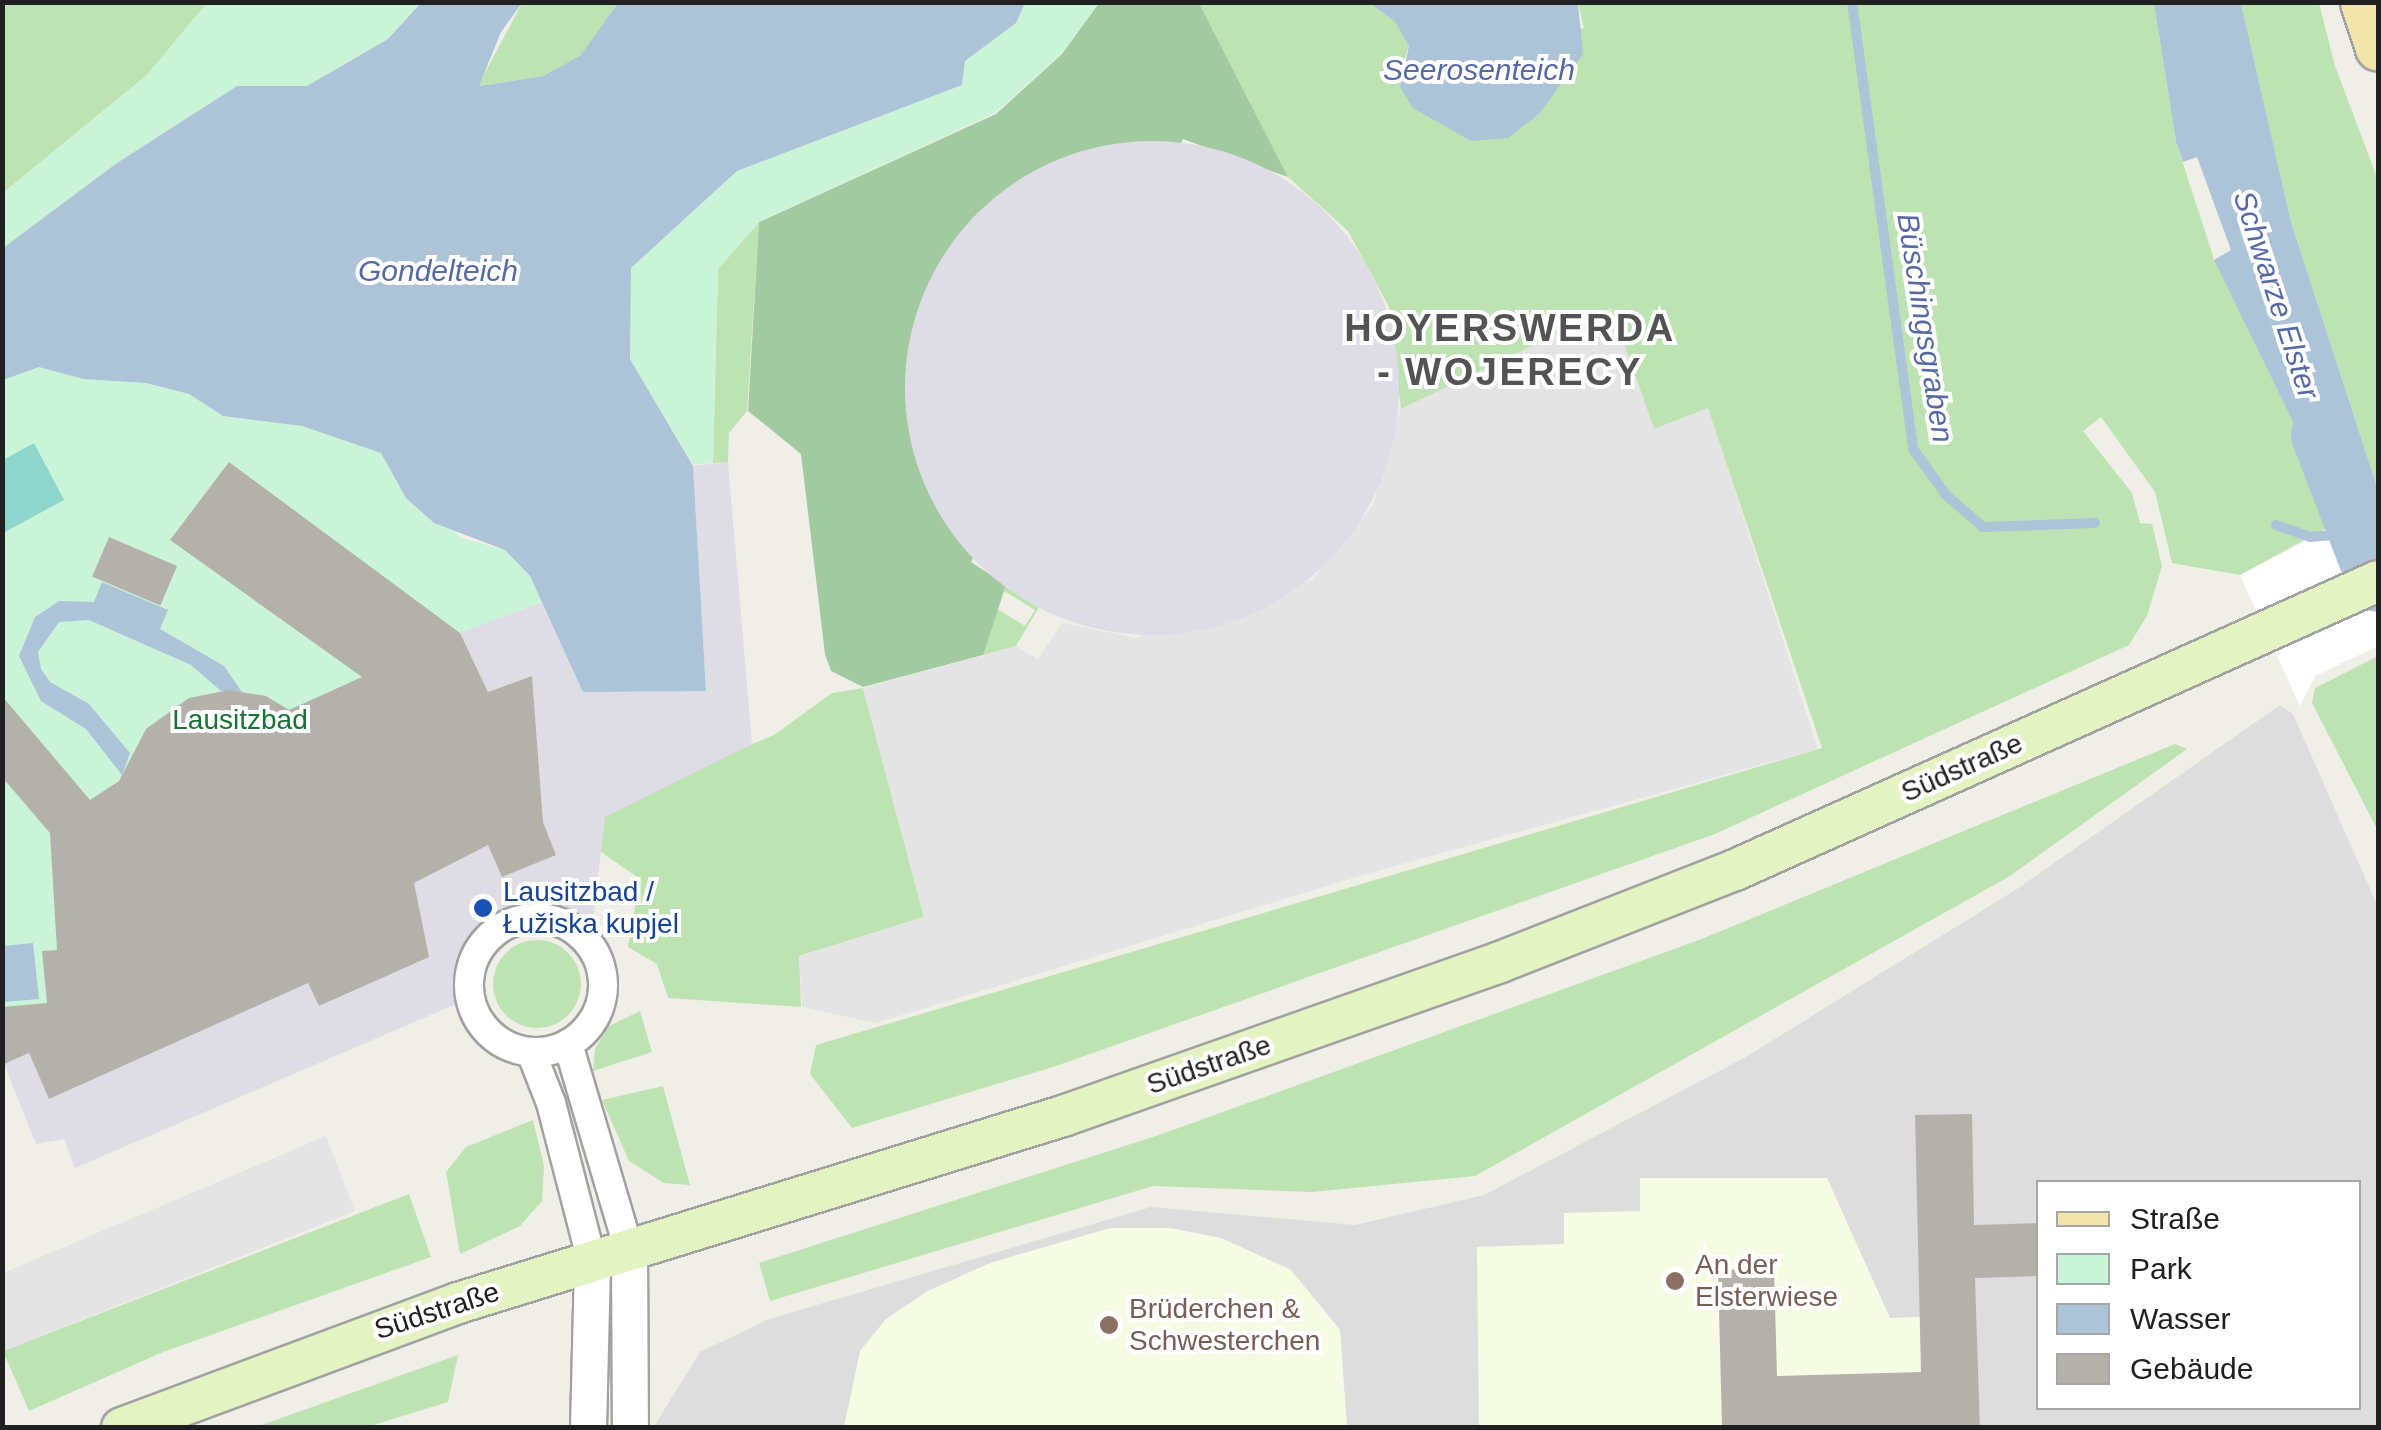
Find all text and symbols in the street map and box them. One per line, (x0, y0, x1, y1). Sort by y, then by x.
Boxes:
water label: Seerosenteich (1383, 52, 1575, 88)
water label: Schwarze Elster (2225, 186, 2327, 404)
water label: Büschingsgraben (1889, 211, 1961, 445)
water label: Gondelteich (358, 253, 518, 289)
district label: HOYERSWERDA - WOJERECY (1344, 306, 1676, 396)
park label: Lausitzbad (172, 703, 308, 737)
street label: Südstraße (1896, 726, 2028, 810)
place label: Lausitzbad / Łužiska kupjel (503, 875, 679, 941)
marker: Lausitzbad / Łužiska kupjel (472, 897, 494, 919)
street label: Südstraße (1142, 1028, 1276, 1102)
legend (2036, 1180, 2361, 1410)
text: Straße (2130, 1202, 2220, 1235)
place label: An der Elsterwiese (1695, 1248, 1838, 1314)
text: Park (2130, 1252, 2192, 1285)
marker: An der Elsterwiese (1664, 1270, 1686, 1292)
street label: Südstraße (370, 1275, 504, 1347)
place label: Brüderchen & Schwesterchen (1129, 1292, 1320, 1358)
text: Wasser (2130, 1302, 2231, 1335)
marker: Brüderchen & Schwesterchen (1098, 1314, 1120, 1336)
text: Gebäude (2130, 1352, 2253, 1385)

